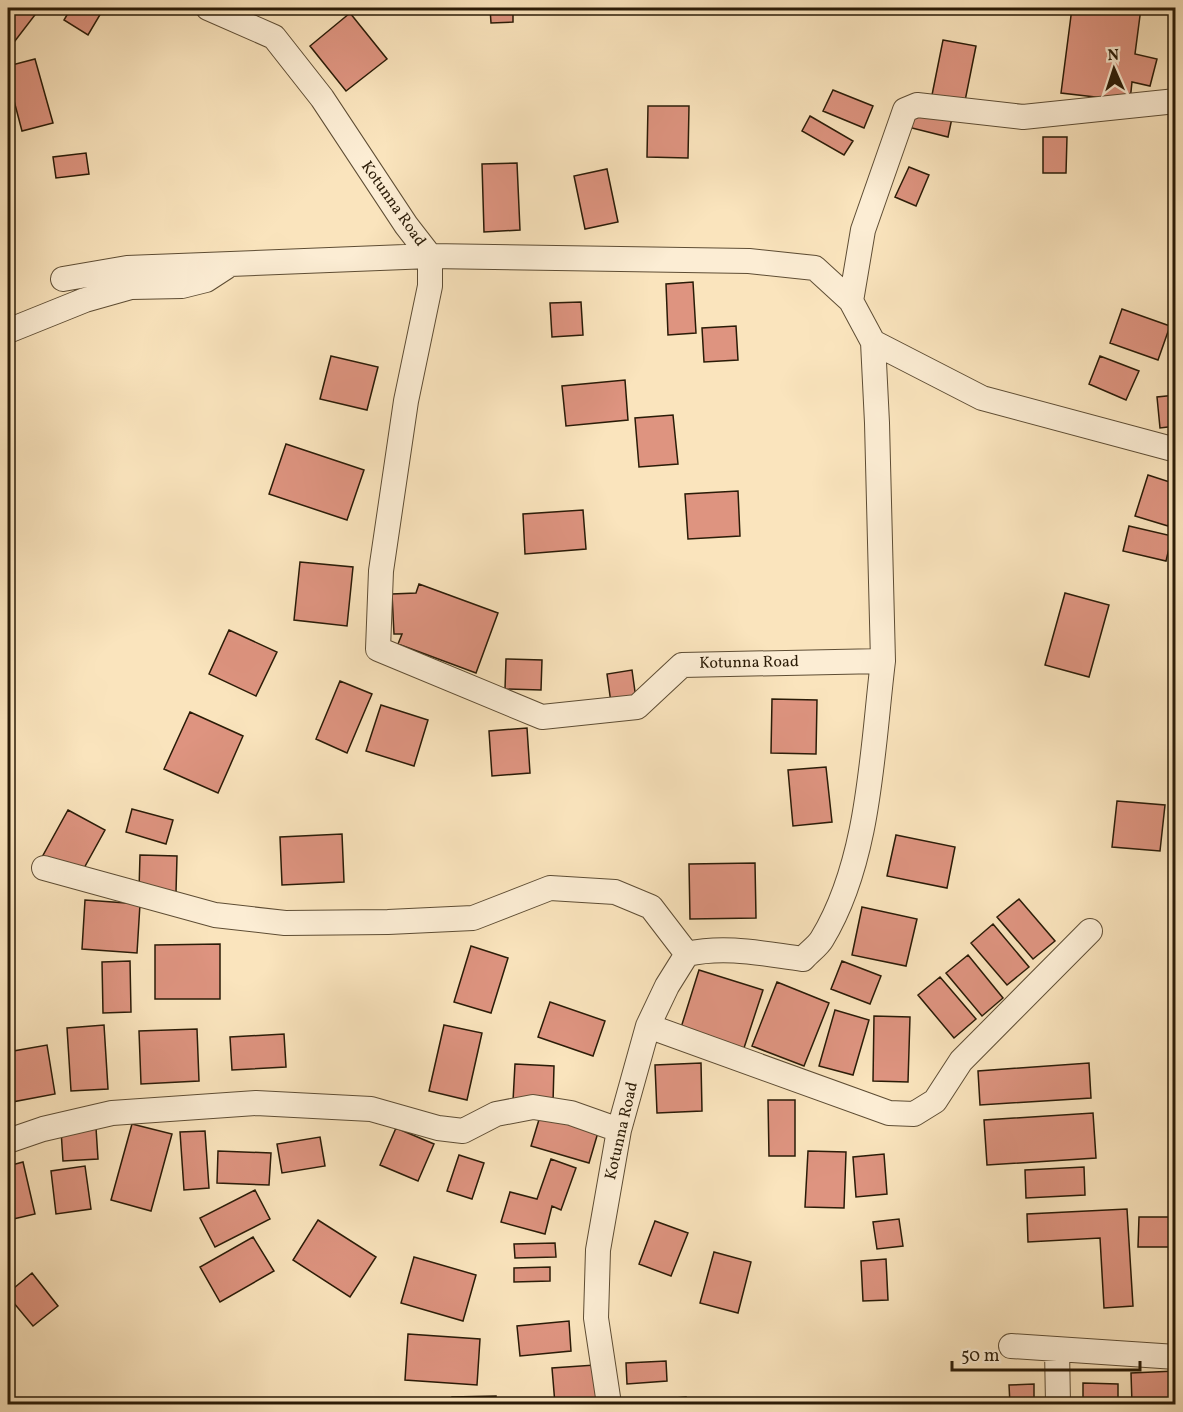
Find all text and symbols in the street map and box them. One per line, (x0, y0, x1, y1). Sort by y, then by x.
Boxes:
north arrow (1084, 39, 1144, 99)
text: N (1107, 45, 1120, 67)
street label: Kotunna Road (355, 157, 431, 251)
street label: Kotunna Road (699, 651, 799, 675)
street label: Kotunna Road (600, 1080, 644, 1182)
scale bar (952, 1334, 1140, 1372)
text: 50 m (961, 1344, 1000, 1369)

